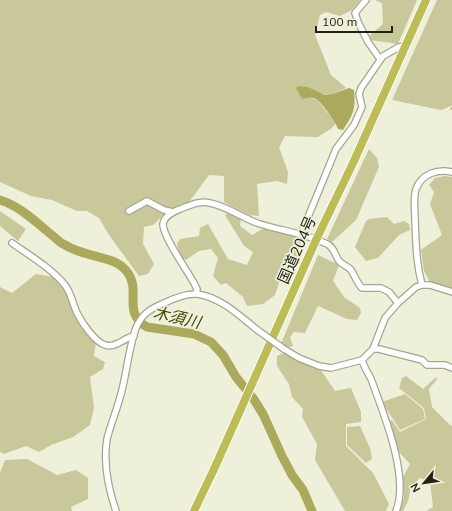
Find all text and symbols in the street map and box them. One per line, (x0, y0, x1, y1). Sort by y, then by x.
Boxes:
scale bar (316, 8, 392, 34)
text: 100 m (322, 14, 357, 29)
street label: 国道204号 (273, 213, 320, 287)
water label: 木須川 (151, 302, 205, 333)
north arrow (404, 463, 444, 503)
text: N (407, 481, 423, 495)

